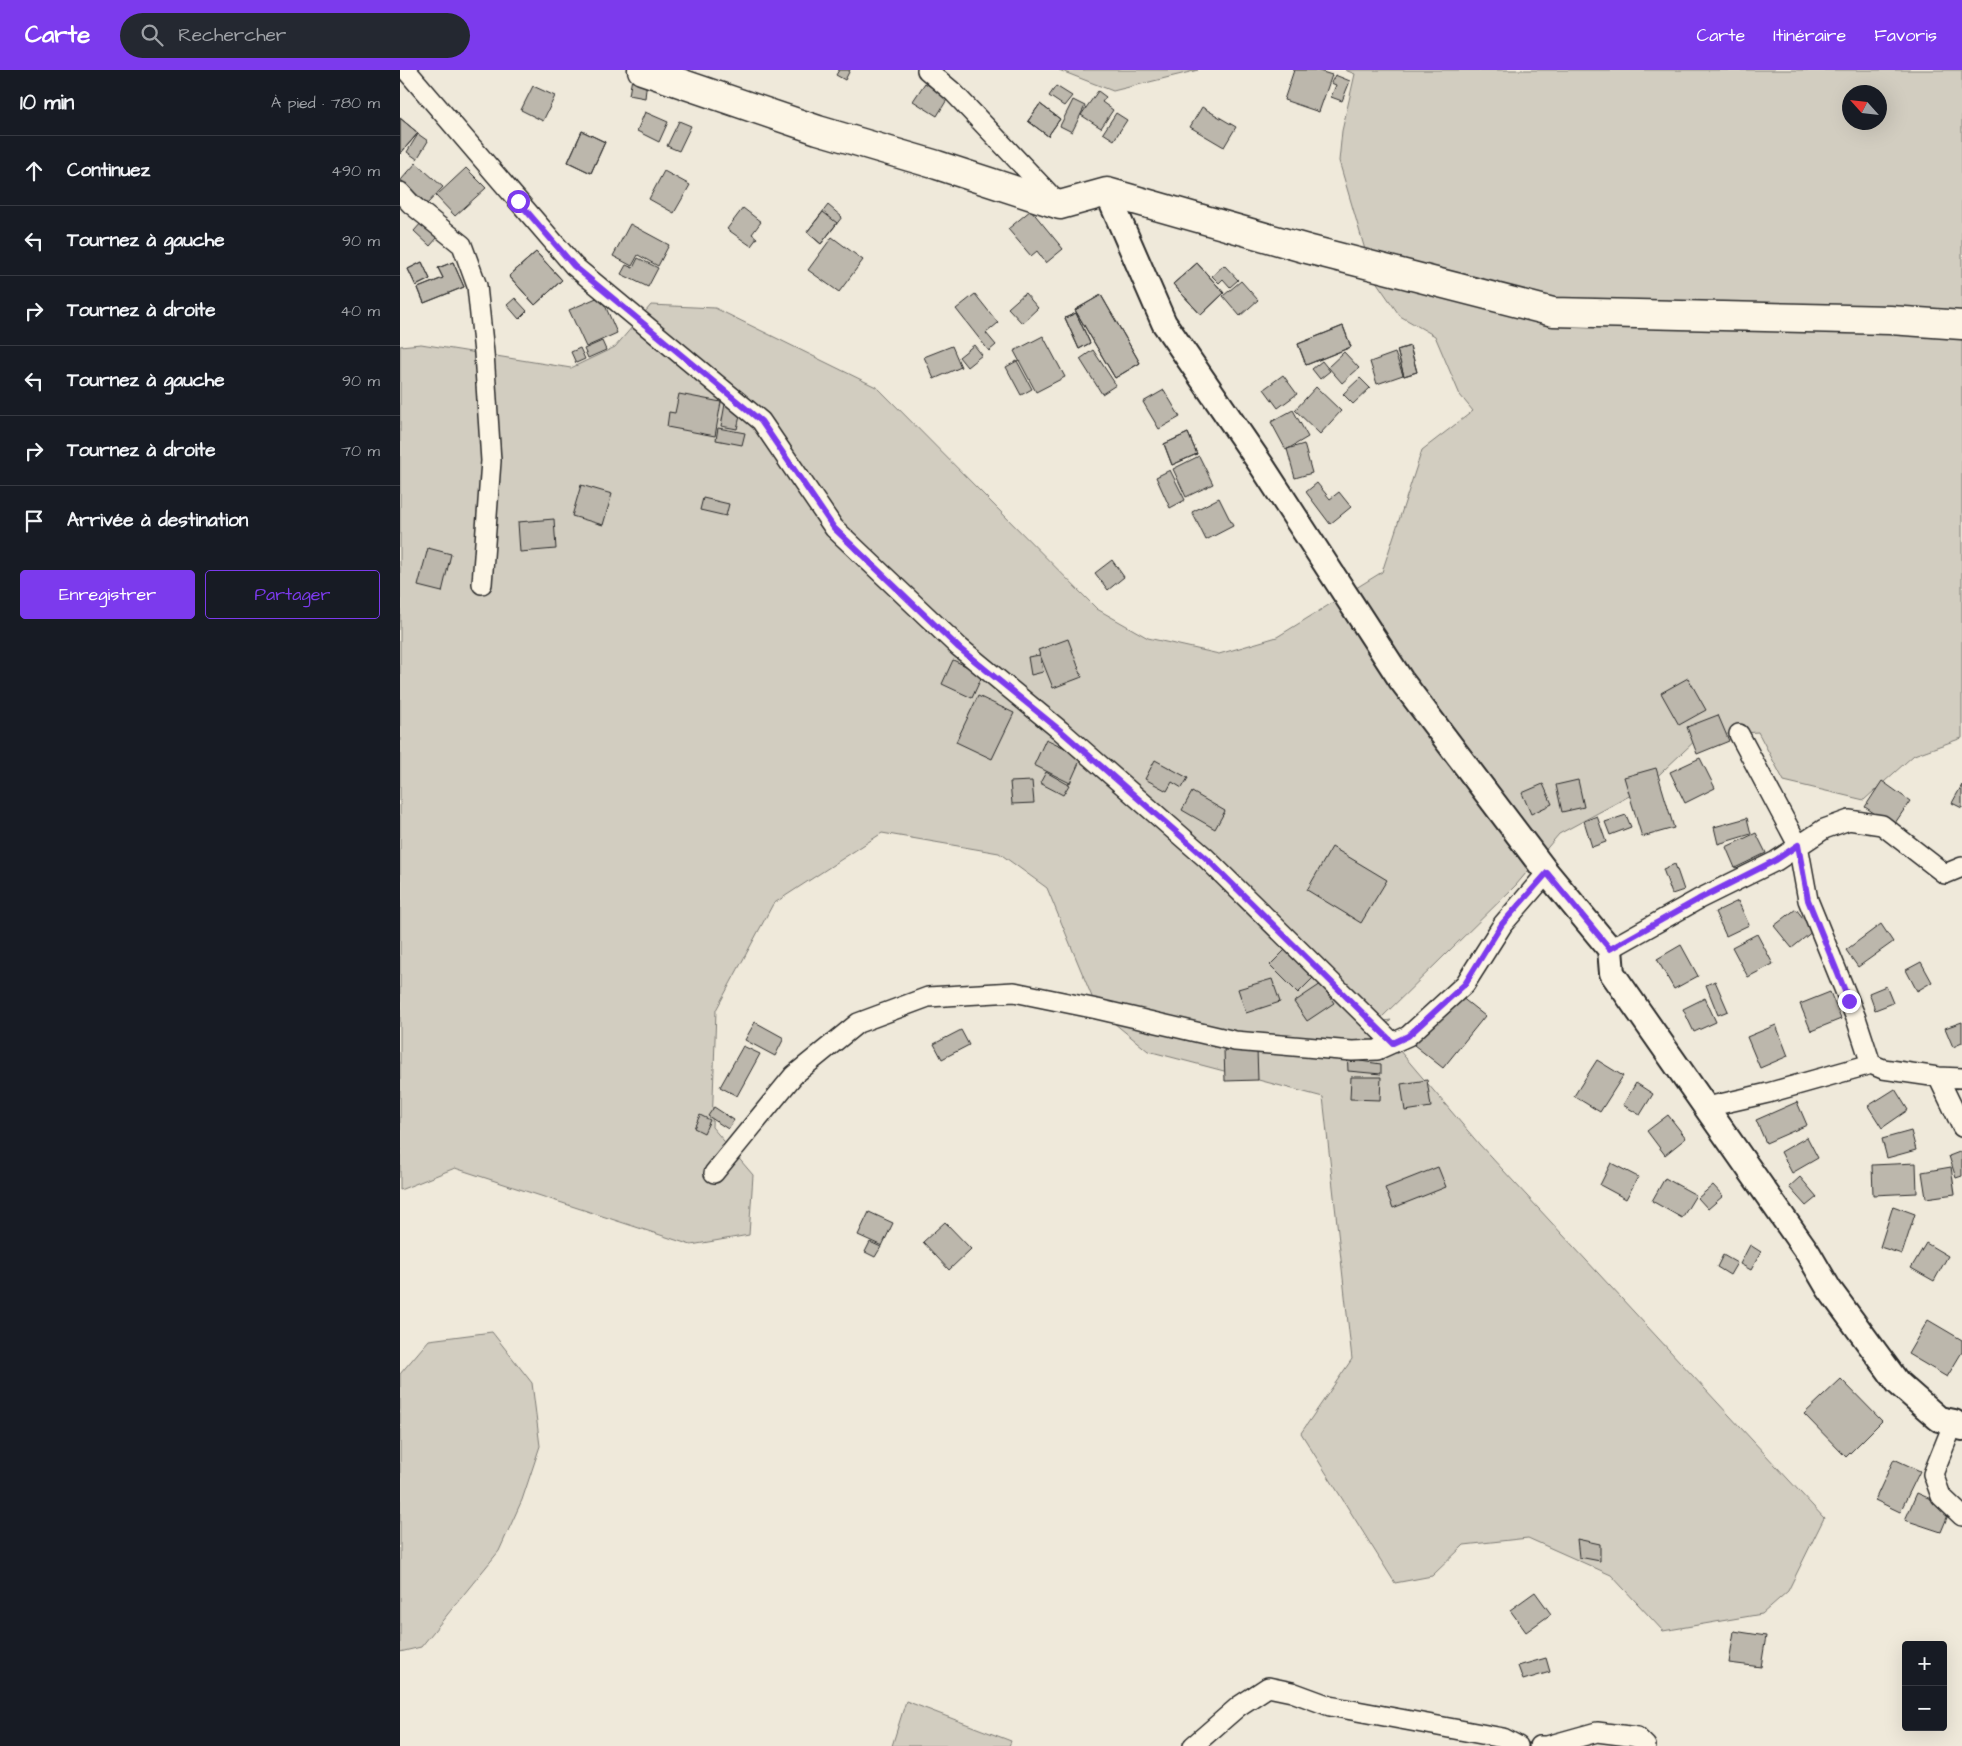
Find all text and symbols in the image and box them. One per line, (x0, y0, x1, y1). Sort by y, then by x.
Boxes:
search box (120, 13, 470, 58)
text: Carte (25, 18, 90, 52)
icon: search (138, 21, 166, 49)
text: Rechercher (178, 22, 286, 49)
text: Carte (1696, 23, 1745, 48)
text: Itinéraire (1773, 23, 1846, 48)
text: Favoris (1874, 23, 1937, 48)
north arrow (1842, 85, 1887, 130)
text: 10 min (20, 88, 74, 117)
text: À pied · 780 m (271, 92, 380, 114)
icon: ahead (20, 157, 48, 185)
text: Continuez (67, 157, 150, 184)
text: 490 m (331, 160, 380, 182)
route start (507, 190, 530, 213)
icon: left (20, 227, 48, 255)
text: Tournez à gauche (67, 227, 225, 254)
text: 90 m (342, 230, 380, 252)
icon: right (20, 297, 48, 325)
text: Tournez à droite (67, 297, 215, 324)
text: 40 m (340, 300, 380, 322)
icon: left (20, 367, 48, 395)
text: Tournez à gauche (67, 367, 225, 394)
text: 90 m (342, 370, 380, 392)
icon: right (20, 437, 48, 465)
text: Tournez à droite (67, 437, 215, 464)
text: 70 m (341, 440, 380, 462)
icon: arrive (20, 507, 48, 535)
text: Arrivée à destination (67, 507, 248, 534)
button: Enregistrer (20, 570, 195, 619)
button: Partager (205, 570, 380, 619)
route end (1838, 990, 1861, 1013)
map controls (1902, 1641, 1947, 1731)
button: + (1902, 1641, 1947, 1686)
button: − (1902, 1686, 1947, 1731)

